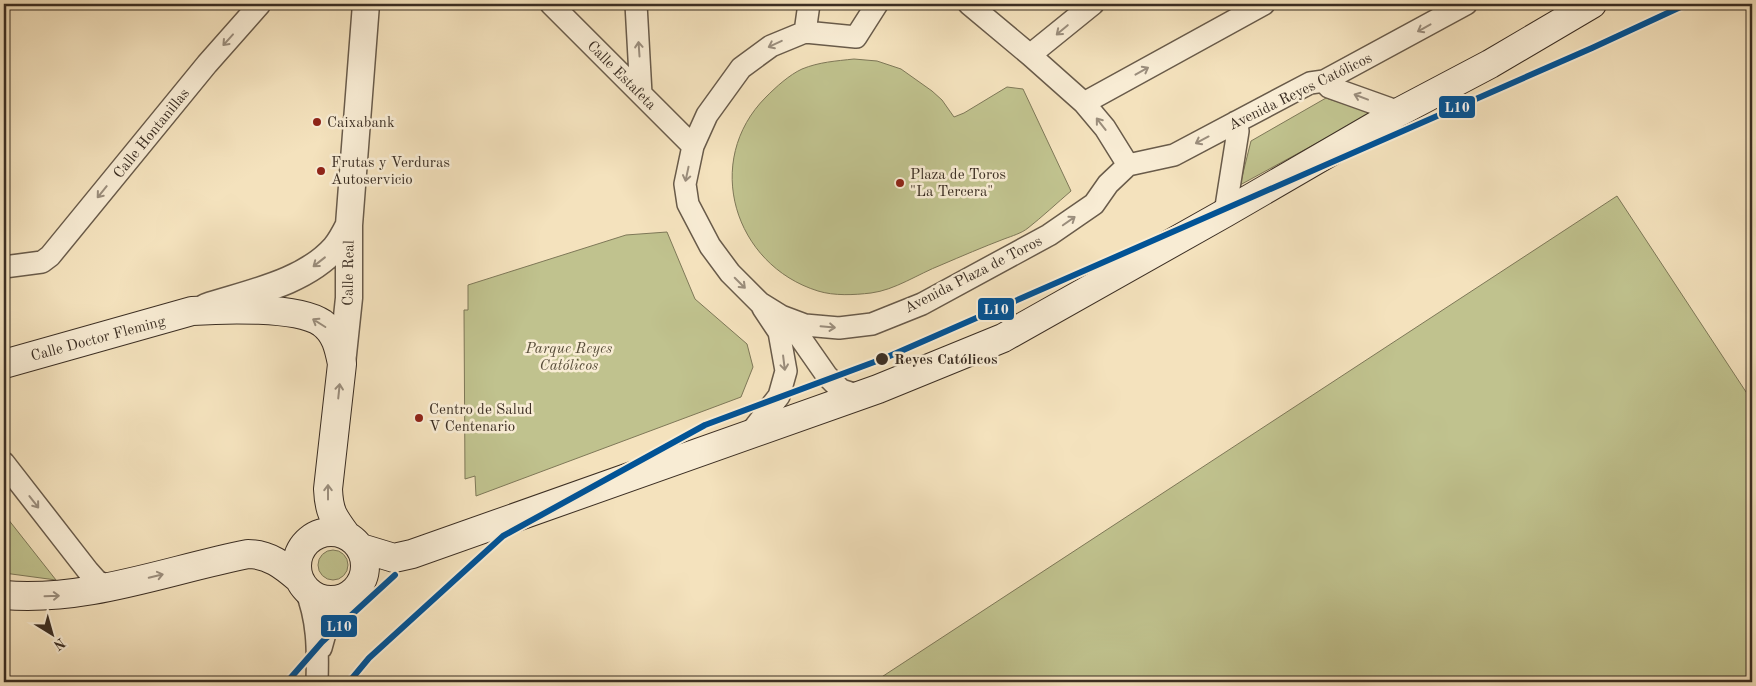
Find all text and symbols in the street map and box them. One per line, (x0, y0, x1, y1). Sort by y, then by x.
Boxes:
one-way arrow (1417, 23, 1432, 33)
one-way arrow (1056, 24, 1069, 35)
one-way arrow (222, 34, 234, 47)
street label: Calle Estafeta (584, 39, 659, 114)
one-way arrow (768, 40, 783, 50)
one-way arrow (634, 41, 643, 57)
street label: Avenida Reyes Católicos (1227, 51, 1375, 134)
one-way arrow (1134, 66, 1149, 76)
street label: Calle Hontanillas (111, 86, 193, 182)
one-way arrow (1353, 92, 1368, 101)
line badge: L10 (1438, 95, 1476, 119)
text: L10 (1444, 101, 1470, 115)
marker: Caixabank (311, 116, 323, 128)
place label: Caixabank (327, 116, 395, 131)
one-way arrow (1096, 118, 1107, 131)
one-way arrow (1195, 136, 1210, 146)
place label: Frutas y Verduras Autoservicio (331, 156, 450, 188)
marker: Frutas y Verduras Autoservicio (315, 165, 327, 177)
one-way arrow (682, 166, 691, 182)
place label: Plaza de Toros "La Tercera" (910, 168, 1006, 200)
marker: Plaza de Toros "La Tercera" (894, 177, 906, 189)
one-way arrow (97, 186, 108, 199)
one-way arrow (1062, 216, 1076, 226)
street label: Avenida Plaza de Toros (902, 234, 1045, 317)
street label: Calle Real (341, 240, 358, 306)
one-way arrow (313, 257, 326, 268)
one-way arrow (734, 277, 746, 289)
line badge: L10 (977, 297, 1015, 321)
text: L10 (983, 303, 1009, 317)
street label: Calle Doctor Fleming (29, 314, 167, 365)
one-way arrow (313, 318, 327, 328)
one-way arrow (820, 323, 836, 332)
park label: Parque Reyes Católicos (525, 342, 612, 374)
marker: Reyes Católicos (874, 351, 890, 367)
place label: Reyes Católicos (894, 353, 998, 368)
one-way arrow (779, 355, 789, 371)
one-way arrow (334, 383, 344, 399)
place label: Centro de Salud V Centenario (429, 403, 533, 435)
marker: Centro de Salud V Centenario (413, 412, 425, 424)
one-way arrow (324, 485, 333, 501)
one-way arrow (28, 495, 39, 508)
one-way arrow (147, 571, 163, 580)
one-way arrow (44, 591, 60, 600)
north arrow (28, 608, 78, 658)
line badge: L10 (320, 614, 358, 638)
text: L10 (326, 620, 352, 634)
text: N (50, 635, 68, 653)

